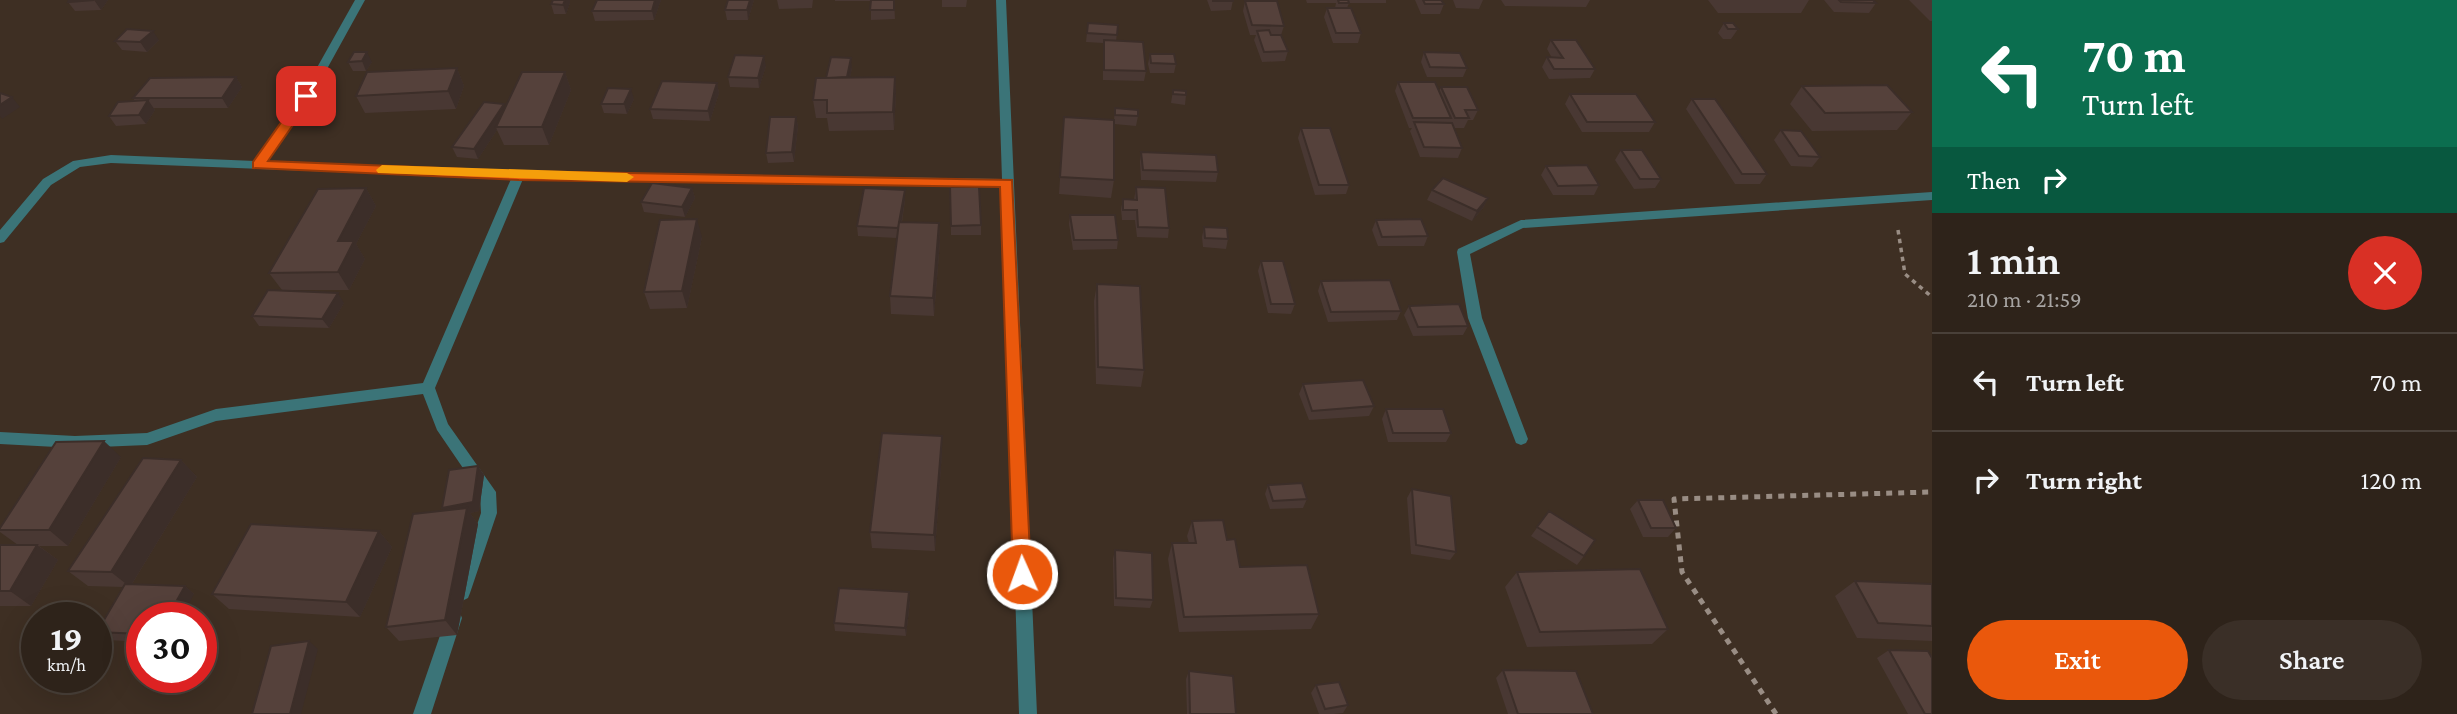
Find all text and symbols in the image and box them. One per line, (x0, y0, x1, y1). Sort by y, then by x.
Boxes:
icon: left (1967, 28, 2058, 119)
text: 70 m (2082, 28, 2186, 83)
pin (276, 66, 336, 126)
icon: arrive (287, 77, 325, 115)
text: Turn left (2082, 86, 2193, 122)
icon: right (2035, 161, 2073, 199)
text: Then (1967, 166, 2021, 195)
text: 1 min (1967, 236, 2060, 283)
button: close (2348, 236, 2422, 310)
text: 210 m · 21:59 (1967, 286, 2082, 312)
icon: left (1967, 363, 2005, 401)
text: Turn left (2026, 368, 2124, 397)
text: 70 m (2370, 368, 2422, 397)
icon: right (1967, 461, 2005, 499)
text: Turn right (2026, 466, 2142, 495)
text: 120 m (2361, 466, 2422, 495)
position arrow (985, 537, 1059, 611)
speed limit sign: 30 (126, 602, 217, 693)
text: 19 (50, 619, 83, 658)
button: Exit (1967, 620, 2188, 700)
button: Share (2202, 620, 2422, 700)
text: km/h (47, 655, 86, 675)

